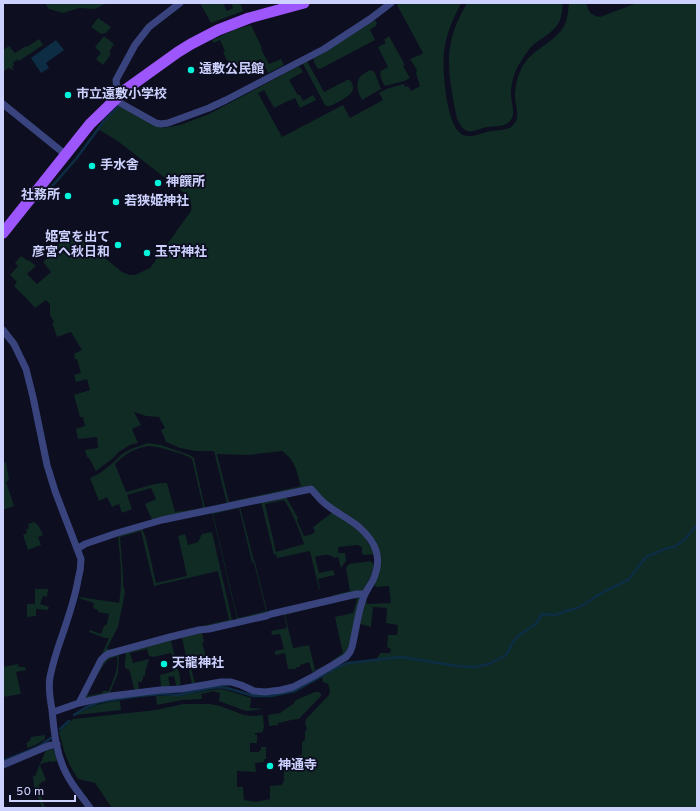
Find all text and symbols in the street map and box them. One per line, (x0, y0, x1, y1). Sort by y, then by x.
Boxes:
place label: 遠敷公民館 (199, 61, 264, 78)
marker: 遠敷公民館 (186, 65, 196, 75)
place label: 市立遠敷小学校 (76, 86, 167, 103)
marker: 市立遠敷小学校 (63, 90, 73, 100)
place label: 手水舎 (100, 157, 139, 174)
marker: 手水舎 (87, 161, 97, 171)
place label: 神饌所 (166, 174, 205, 191)
marker: 神饌所 (153, 178, 163, 188)
place label: 社務所 (21, 187, 60, 204)
marker: 社務所 (63, 191, 73, 201)
place label: 若狭姫神社 (124, 193, 189, 210)
marker: 若狭姫神社 (111, 197, 121, 207)
place label: 姫宮を出て 彦宮へ秋日和 (32, 229, 110, 261)
marker: 姫宮を出て 彦宮へ秋日和 (113, 240, 123, 250)
place label: 玉守神社 (155, 244, 207, 261)
marker: 玉守神社 (142, 248, 152, 258)
place label: 天龍神社 (172, 655, 224, 672)
marker: 天龍神社 (159, 659, 169, 669)
place label: 神通寺 (278, 757, 317, 774)
marker: 神通寺 (265, 761, 275, 771)
scale bar (10, 777, 75, 803)
text: 50 m (16, 784, 44, 800)

